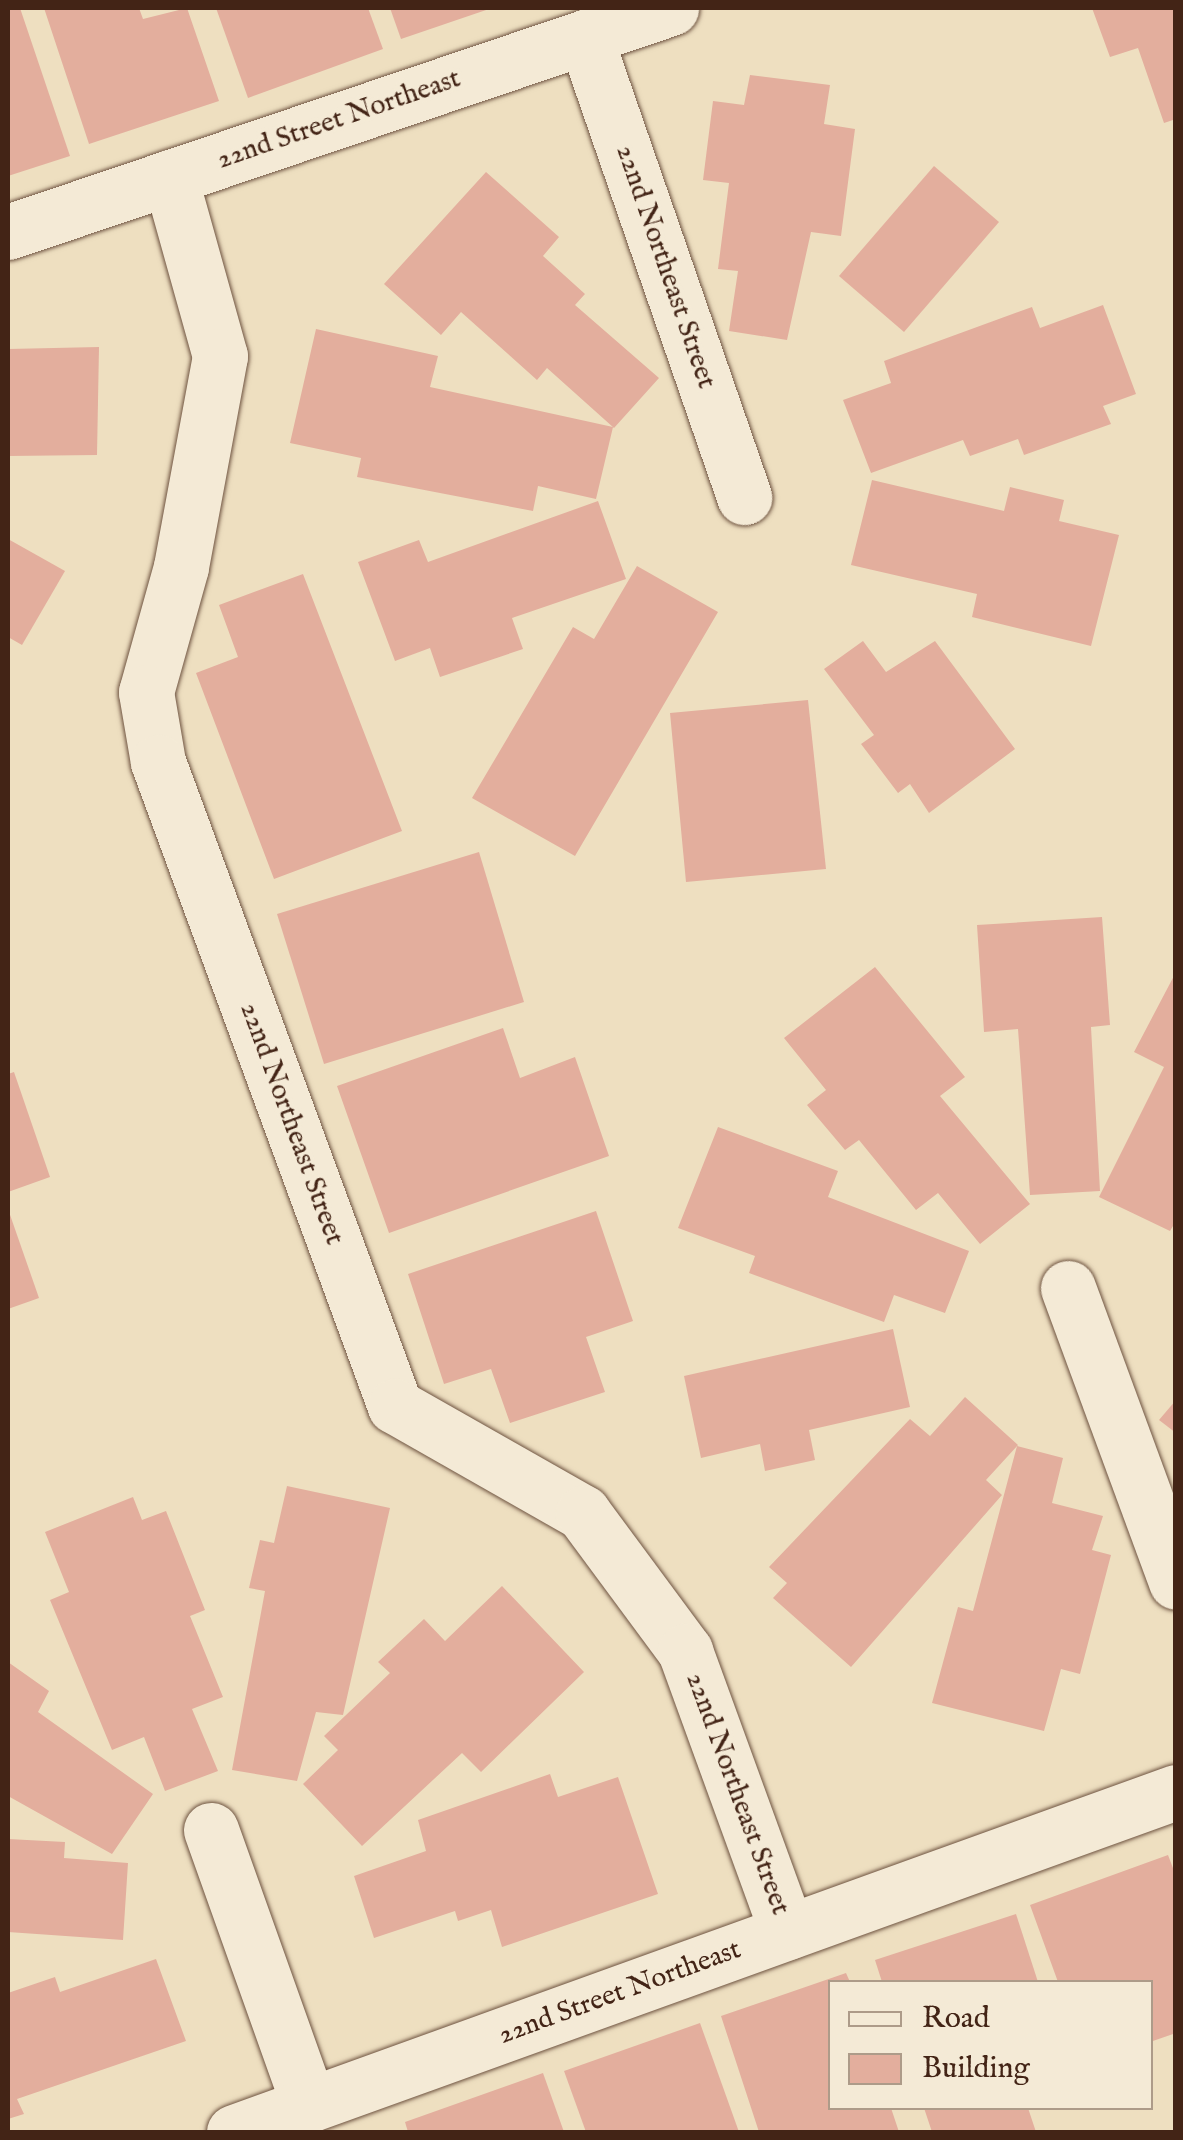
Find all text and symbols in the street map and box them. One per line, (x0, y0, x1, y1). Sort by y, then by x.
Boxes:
street label: 22nd Street Northeast (213, 63, 465, 177)
street label: 22nd Northeast Street (608, 141, 722, 393)
street label: 22nd Northeast Street (232, 998, 350, 1250)
street label: 22nd Northeast Street (678, 1668, 796, 1920)
street label: 22nd Street Northeast (494, 1934, 746, 2052)
legend (828, 1980, 1153, 2110)
text: Road (922, 2000, 990, 2038)
text: Building (922, 2050, 1030, 2088)

